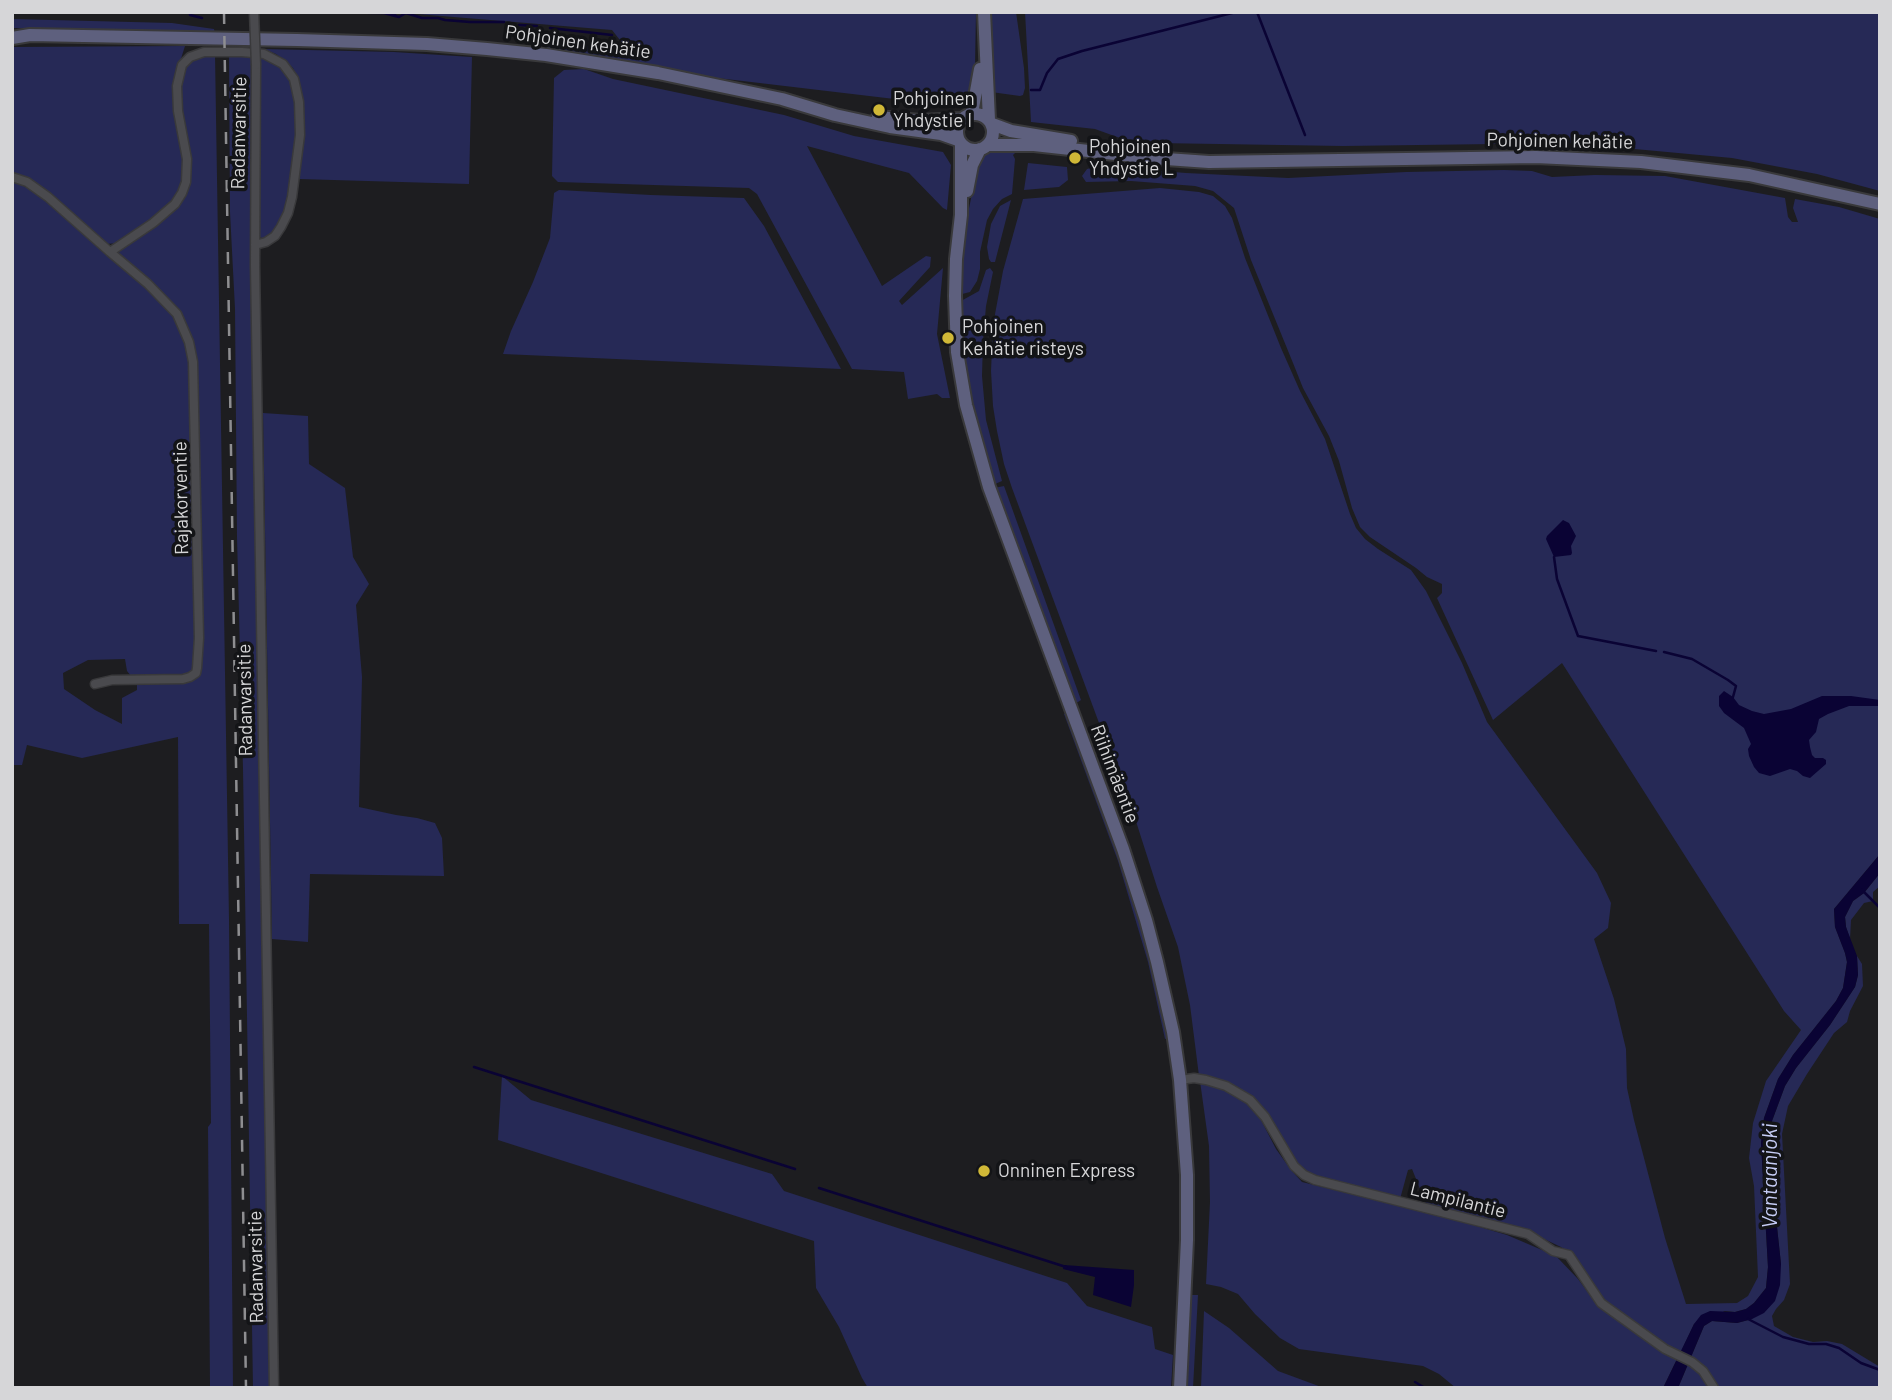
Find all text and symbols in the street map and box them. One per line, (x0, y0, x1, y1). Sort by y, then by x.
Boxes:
street label: Pohjoinen kehätie (504, 21, 652, 63)
street label: Radanvarsitie (227, 76, 251, 190)
place label: Pohjoinen Yhdystie I (893, 88, 975, 132)
marker: Pohjoinen Yhdystie I (871, 102, 887, 118)
street label: Pohjoinen kehätie (1486, 128, 1634, 154)
place label: Pohjoinen Yhdystie L (1089, 136, 1174, 180)
marker: Pohjoinen Yhdystie L (1067, 150, 1083, 166)
place label: Pohjoinen Kehätie risteys (962, 316, 1084, 360)
marker: Pohjoinen Kehätie risteys (940, 330, 956, 346)
street label: Rajakorventie (169, 441, 193, 555)
street label: Radanvarsitie (233, 643, 257, 757)
street label: Riihimäentie (1086, 721, 1144, 827)
water label: Vantaanjoki (1757, 1123, 1783, 1229)
place label: Onninen Express (998, 1160, 1135, 1182)
marker: Onninen Express (976, 1163, 992, 1179)
street label: Lampilantie (1408, 1177, 1508, 1223)
street label: Radanvarsitie (244, 1210, 268, 1324)

